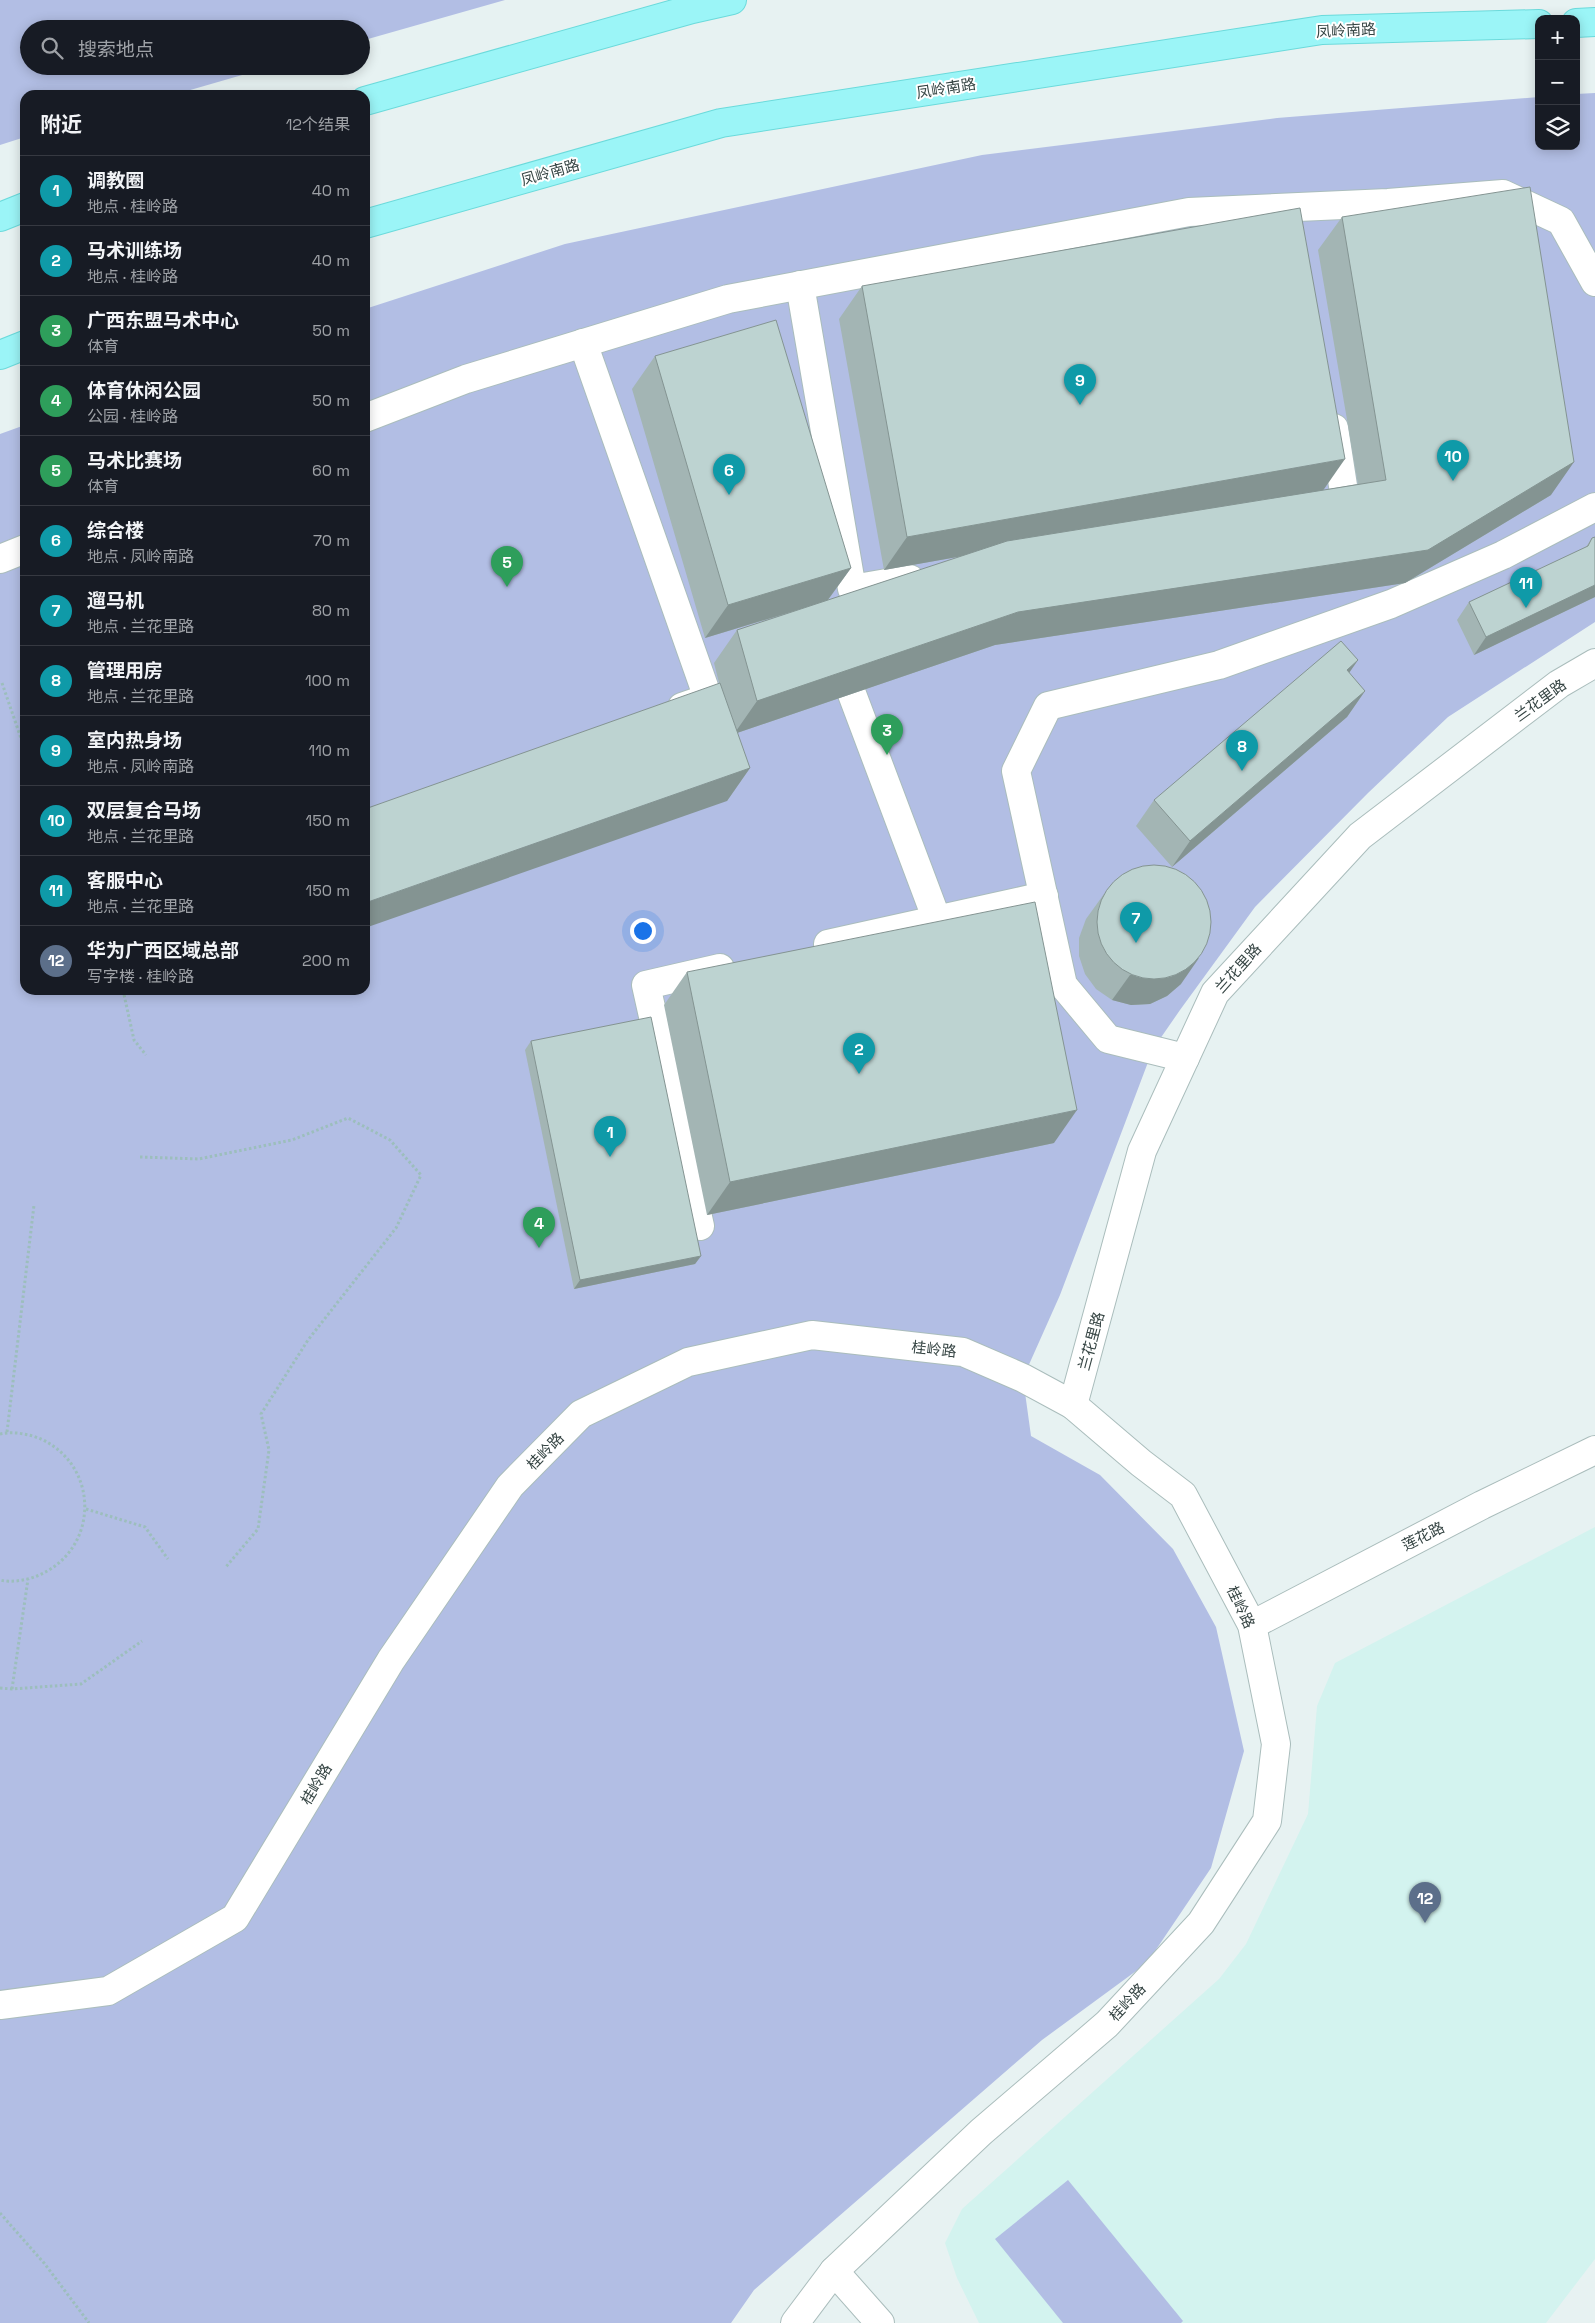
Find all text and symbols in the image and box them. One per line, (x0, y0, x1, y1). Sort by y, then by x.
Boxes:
map controls (1535, 15, 1580, 150)
button: + (1535, 15, 1580, 60)
street label: 凤岭南路 (1316, 19, 1376, 41)
search box (20, 20, 370, 75)
icon: search (38, 34, 66, 62)
text: 搜索地点 (78, 37, 154, 62)
button: − (1535, 60, 1580, 105)
street label: 凤岭南路 (915, 74, 977, 102)
button: layers (1535, 105, 1580, 150)
text: 附近 (40, 111, 82, 138)
text: 12个结果 (286, 114, 350, 135)
street label: 凤岭南路 (519, 155, 581, 189)
text: 调教圈 (87, 168, 144, 193)
text: 1 (52, 180, 60, 201)
text: 40 m (312, 180, 350, 201)
text: 地点 · 桂岭路 (87, 196, 178, 217)
text: 马术训练场 (87, 238, 182, 263)
text: 2 (51, 250, 61, 271)
text: 40 m (312, 250, 350, 271)
text: 地点 · 桂岭路 (87, 266, 178, 287)
text: 广西东盟马术中心 (87, 308, 239, 333)
text: 3 (51, 320, 61, 341)
text: 50 m (312, 320, 350, 341)
text: 体育 (87, 336, 119, 357)
pin: 9 (1064, 364, 1096, 405)
text: 体育休闲公园 (87, 378, 201, 403)
text: 4 (51, 390, 61, 411)
text: 50 m (312, 390, 350, 411)
text: 公园 · 桂岭路 (87, 406, 178, 427)
pin: 10 (1437, 440, 1469, 481)
text: 马术比赛场 (87, 448, 182, 473)
pin: 6 (713, 454, 745, 495)
text: 5 (51, 460, 61, 481)
text: 60 m (312, 460, 350, 481)
text: 体育 (87, 476, 119, 497)
text: 综合楼 (87, 518, 144, 543)
text: 6 (51, 530, 61, 551)
text: 70 m (313, 530, 350, 551)
text: 地点 · 凤岭南路 (87, 546, 194, 567)
pin: 5 (491, 546, 523, 587)
pin: 11 (1510, 567, 1542, 608)
text: 遛马机 (87, 588, 144, 613)
text: 7 (52, 600, 60, 621)
text: 80 m (312, 600, 350, 621)
text: 地点 · 兰花里路 (87, 616, 194, 637)
text: 管理用房 (87, 658, 163, 683)
text: 8 (51, 670, 61, 691)
text: 100 m (305, 670, 350, 691)
street label: 兰花里路 (1510, 675, 1570, 725)
text: 地点 · 兰花里路 (87, 686, 194, 707)
pin: 3 (871, 714, 903, 755)
text: 室内热身场 (87, 728, 182, 753)
pin: 8 (1226, 730, 1258, 771)
text: 9 (51, 740, 61, 761)
text: 110 m (308, 740, 350, 761)
text: 地点 · 凤岭南路 (87, 756, 194, 777)
text: 双层复合马场 (87, 798, 201, 823)
text: 10 (47, 810, 65, 831)
text: 150 m (306, 810, 350, 831)
text: 地点 · 兰花里路 (87, 826, 194, 847)
text: 客服中心 (87, 868, 163, 893)
text: 11 (49, 880, 63, 901)
text: 150 m (306, 880, 350, 901)
text: 地点 · 兰花里路 (87, 896, 194, 917)
pin: 7 (1120, 902, 1152, 943)
your location (630, 918, 656, 944)
text: 华为广西区域总部 (87, 938, 239, 963)
street label: 兰花里路 (1211, 939, 1265, 997)
text: 12 (48, 950, 64, 971)
text: 200 m (302, 950, 350, 971)
text: 写字楼 · 桂岭路 (87, 966, 194, 987)
pin: 2 (843, 1033, 875, 1074)
pin: 1 (594, 1116, 626, 1157)
pin: 4 (523, 1207, 555, 1248)
street label: 兰花里路 (1074, 1310, 1108, 1372)
street label: 桂岭路 (911, 1337, 957, 1361)
street label: 桂岭路 (523, 1428, 567, 1474)
street label: 莲花路 (1399, 1517, 1447, 1555)
street label: 桂岭路 (1223, 1583, 1259, 1631)
street label: 桂岭路 (296, 1760, 336, 1808)
pin: 12 (1409, 1882, 1441, 1923)
street label: 桂岭路 (1105, 1979, 1149, 2025)

